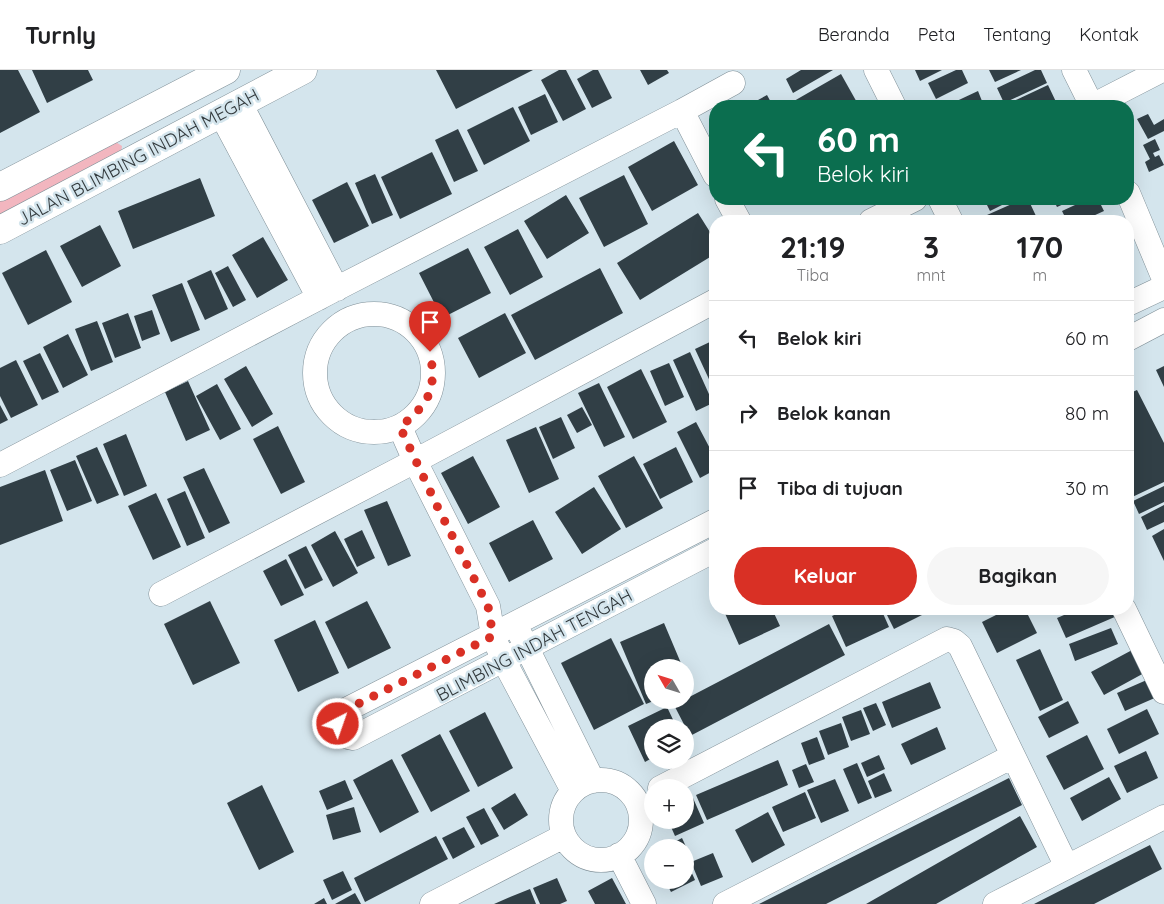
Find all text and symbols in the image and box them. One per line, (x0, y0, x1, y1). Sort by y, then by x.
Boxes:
text: Turnly (25, 20, 96, 50)
text: Beranda (818, 23, 890, 46)
text: Peta (918, 23, 955, 46)
text: Tentang (983, 23, 1051, 46)
text: Kontak (1079, 23, 1139, 46)
street label: JALAN BLIMBING INDAH MEGAH (13, 83, 263, 231)
text: 60 m (817, 117, 900, 161)
icon: left (734, 120, 799, 185)
text: Belok kiri (817, 160, 909, 188)
text: 21:19 (780, 228, 846, 266)
text: 3 (923, 228, 939, 266)
text: 170 (1017, 228, 1063, 266)
text: Tiba (796, 265, 829, 285)
text: mnt (916, 265, 946, 285)
text: m (1033, 265, 1047, 285)
pin (409, 301, 451, 352)
icon: arrive (416, 308, 444, 336)
icon: left (734, 324, 762, 352)
text: Belok kiri (777, 326, 862, 350)
text: 60 m (1065, 326, 1109, 350)
icon: right (734, 399, 762, 427)
text: Belok kanan (777, 401, 891, 425)
text: 80 m (1065, 401, 1109, 425)
icon: arrive (734, 474, 762, 502)
text: Tiba di tujuan (777, 476, 903, 500)
text: 30 m (1065, 476, 1109, 500)
button: Keluar (734, 547, 917, 605)
button: Bagikan (927, 547, 1109, 605)
street label: BLIMBING INDAH TENGAH (432, 584, 636, 706)
north arrow (644, 659, 694, 709)
map controls (644, 659, 694, 889)
position arrow (311, 697, 363, 749)
button: layers (644, 719, 694, 769)
button: + (644, 779, 694, 829)
button: − (644, 839, 694, 889)

